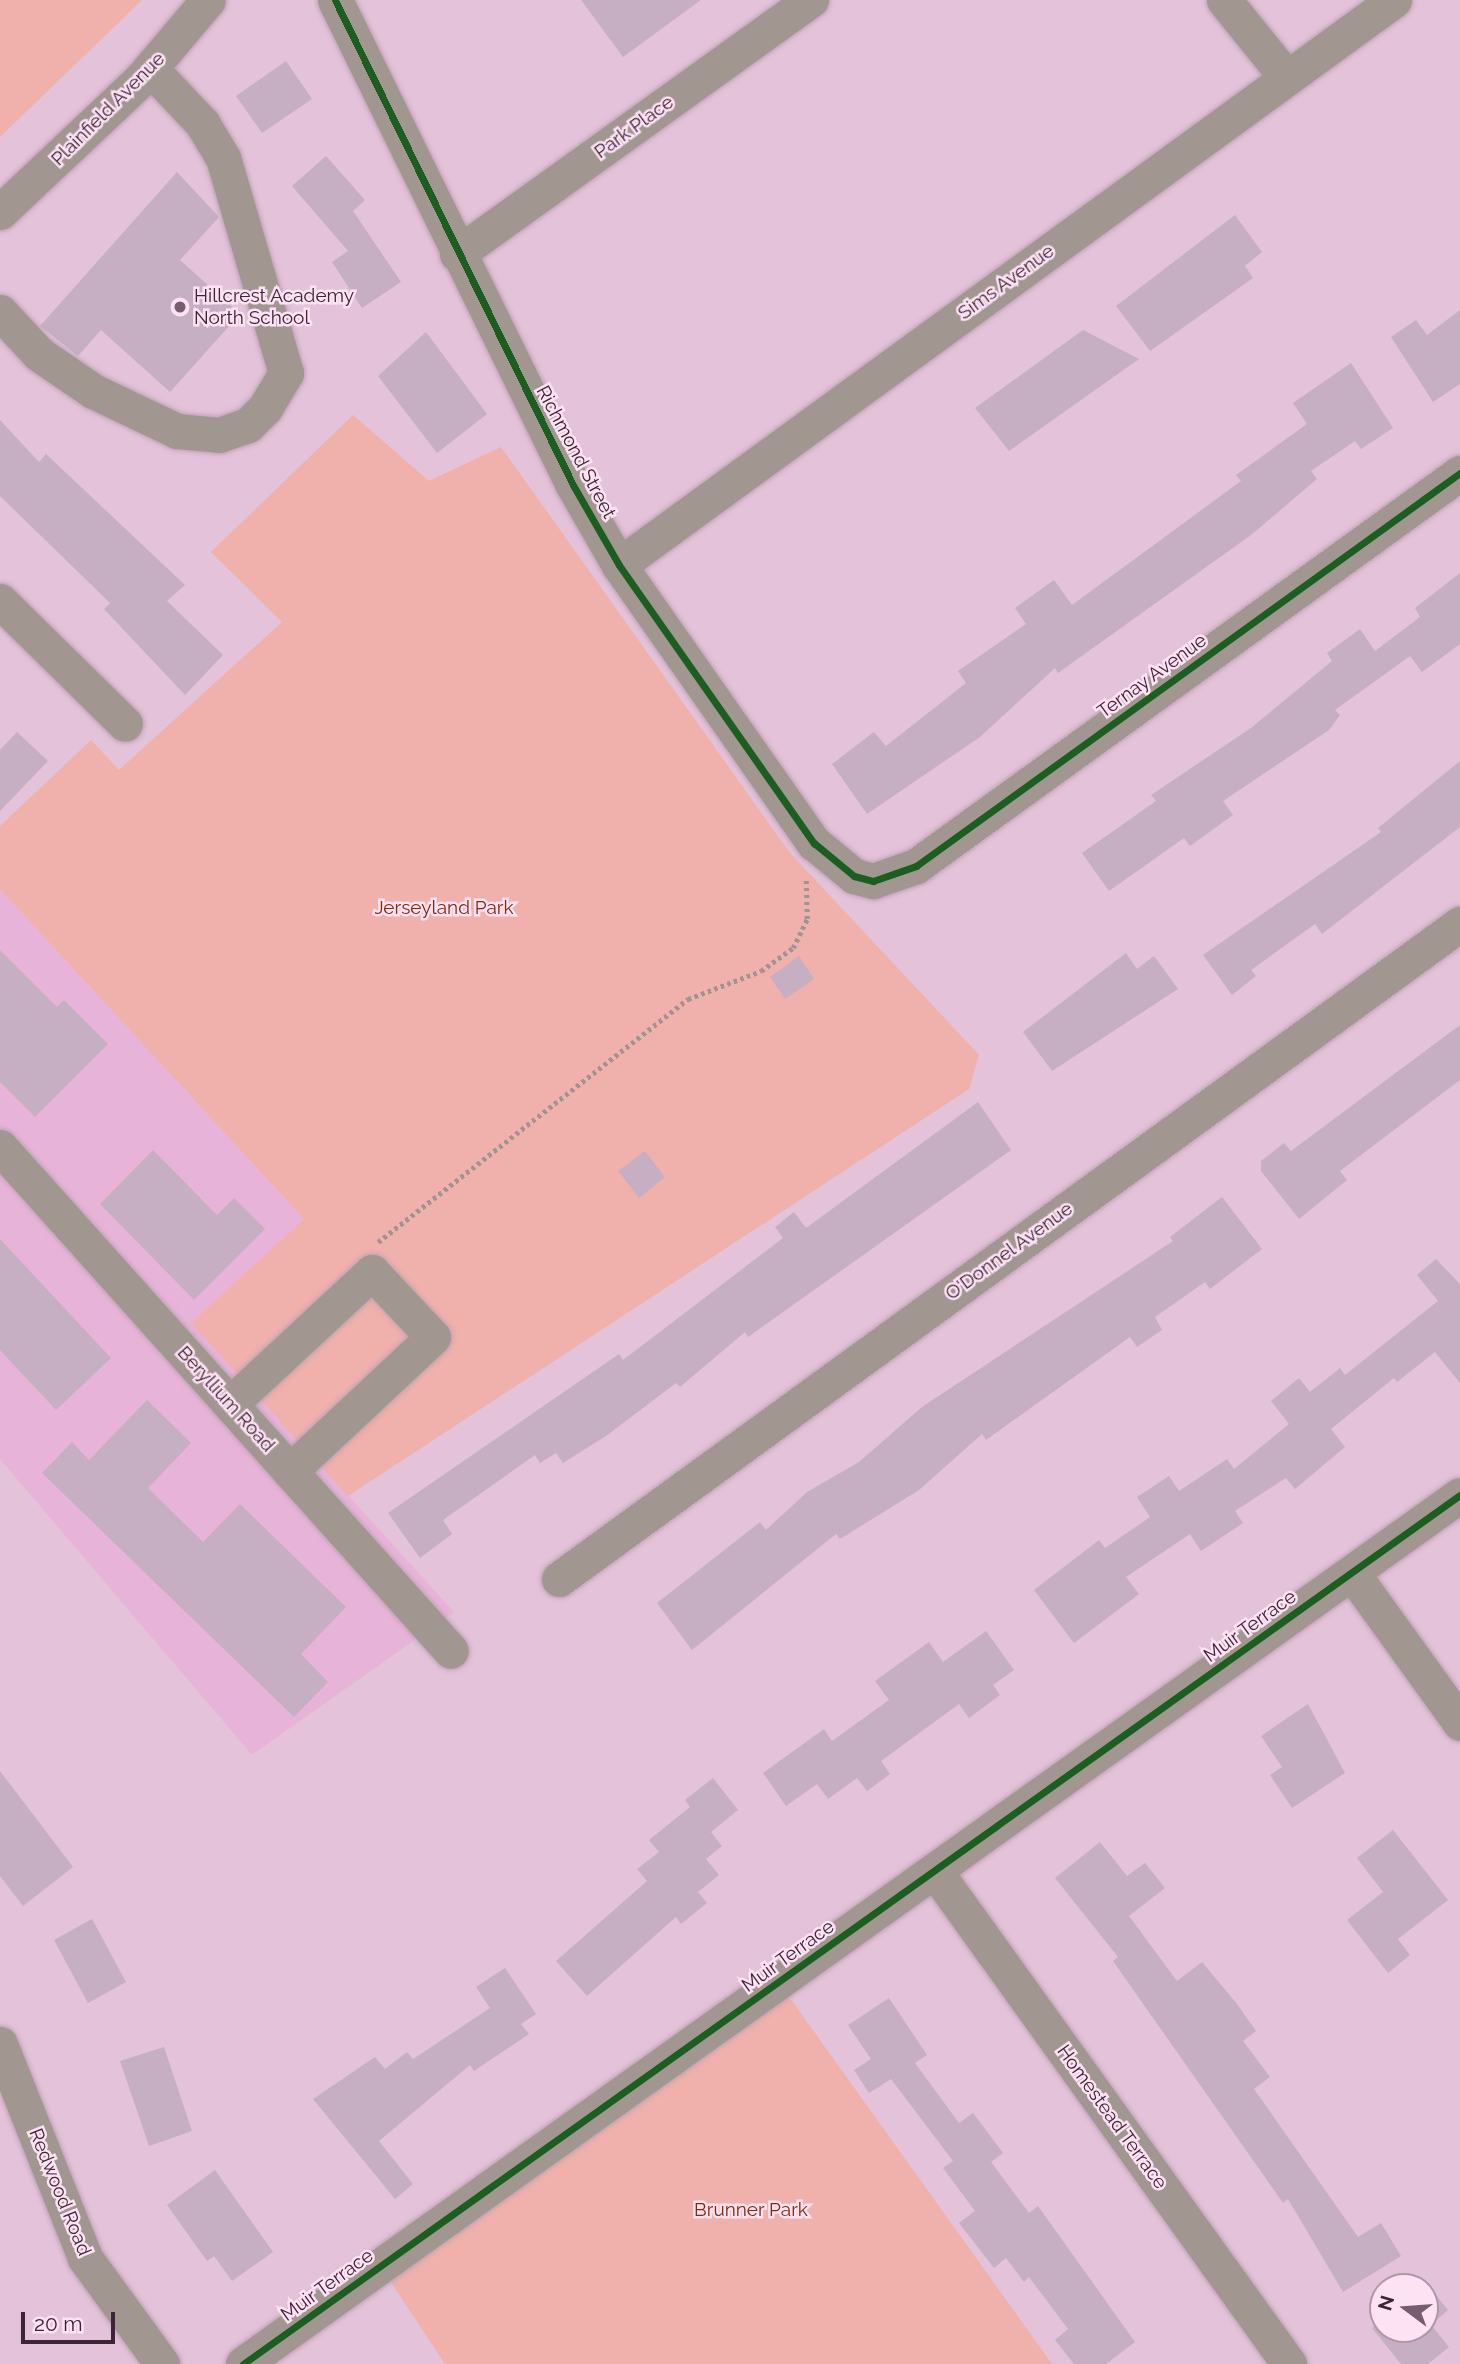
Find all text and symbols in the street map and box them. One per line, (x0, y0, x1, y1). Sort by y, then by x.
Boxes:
street label: Plainfield Avenue (46, 47, 170, 171)
street label: Park Place (590, 91, 678, 163)
street label: Sims Avenue (953, 239, 1059, 325)
place label: Hillcrest Academy North School (194, 285, 355, 329)
marker: Hillcrest Academy North School (172, 299, 188, 315)
street label: Richmond Street (531, 382, 621, 522)
street label: Ternay Avenue (1093, 629, 1211, 723)
park label: Jerseyland Park (374, 897, 514, 919)
street label: O'Donnel Avenue (940, 1197, 1078, 1305)
street label: Beryllium Road (173, 1341, 279, 1457)
street label: Muir Terrace (1199, 1585, 1301, 1667)
street label: Muir Terrace (737, 1915, 839, 1997)
street label: Homestead Terrace (1052, 2040, 1172, 2194)
street label: Redwood Road (24, 2125, 96, 2259)
park label: Brunner Park (694, 2199, 808, 2221)
street label: Muir Terrace (276, 2244, 378, 2326)
north arrow (1369, 2273, 1439, 2343)
text: N (1373, 2293, 1398, 2313)
scale bar (24, 2298, 119, 2342)
text: 20 m (34, 2311, 82, 2336)

